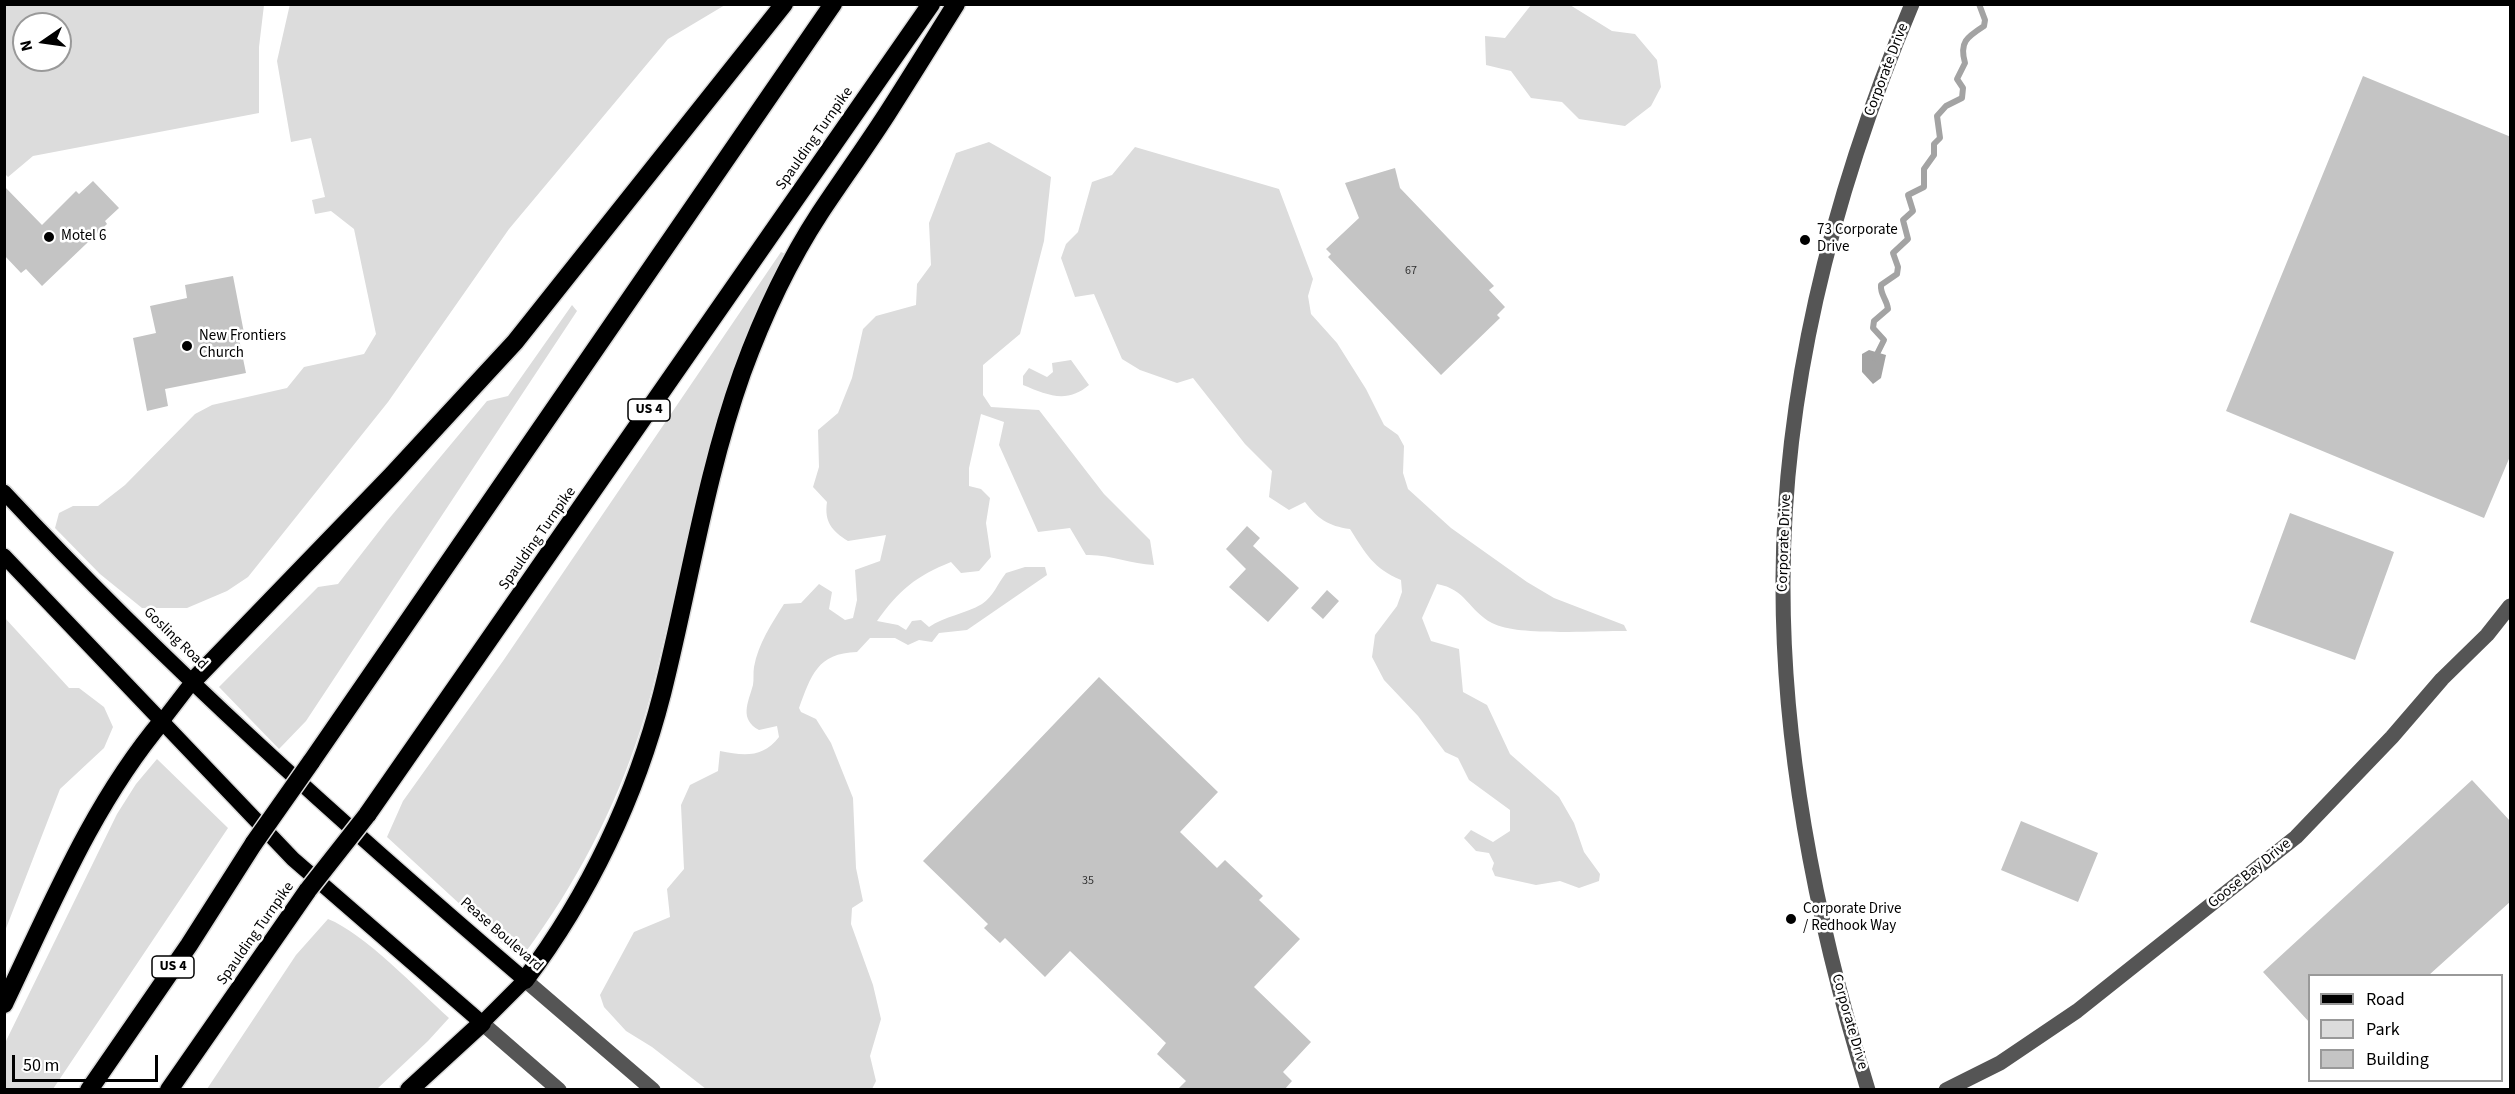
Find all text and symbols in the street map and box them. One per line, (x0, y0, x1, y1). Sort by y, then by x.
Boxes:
north arrow (12, 12, 72, 72)
street label: Corporate Drive (1861, 21, 1913, 119)
text: N (14, 38, 38, 53)
street label: Spaulding Turnpike (773, 84, 857, 194)
place label: 73 Corporate Drive (1817, 222, 1898, 257)
place label: Motel 6 (61, 228, 106, 246)
marker: Motel 6 (42, 230, 56, 244)
marker: 73 Corporate Drive (1798, 233, 1812, 247)
house number: 67 (1405, 264, 1417, 278)
place label: New Frontiers Church (199, 328, 286, 363)
marker: New Frontiers Church (180, 339, 194, 353)
road number: US 4 (628, 399, 670, 421)
street label: Spaulding Turnpike (496, 484, 580, 594)
street label: Corporate Drive (1774, 494, 1796, 592)
street label: Gosling Road (139, 604, 211, 674)
street label: Goose Bay Drive (2205, 835, 2295, 913)
house number: 35 (1082, 874, 1094, 888)
street label: Spaulding Turnpike (214, 879, 298, 989)
street label: Pease Boulevard (456, 894, 546, 976)
place label: Corporate Drive / Redhook Way (1803, 901, 1901, 936)
marker: Corporate Drive / Redhook Way (1784, 912, 1798, 926)
road number: US 4 (152, 956, 194, 978)
street label: Corporate Drive (1827, 972, 1871, 1072)
legend (2308, 974, 2503, 1082)
text: Road (2366, 987, 2405, 1012)
text: Park (2366, 1017, 2400, 1042)
scale bar (15, 1043, 160, 1081)
text: Building (2366, 1047, 2429, 1072)
text: 50 m (23, 1053, 59, 1078)

